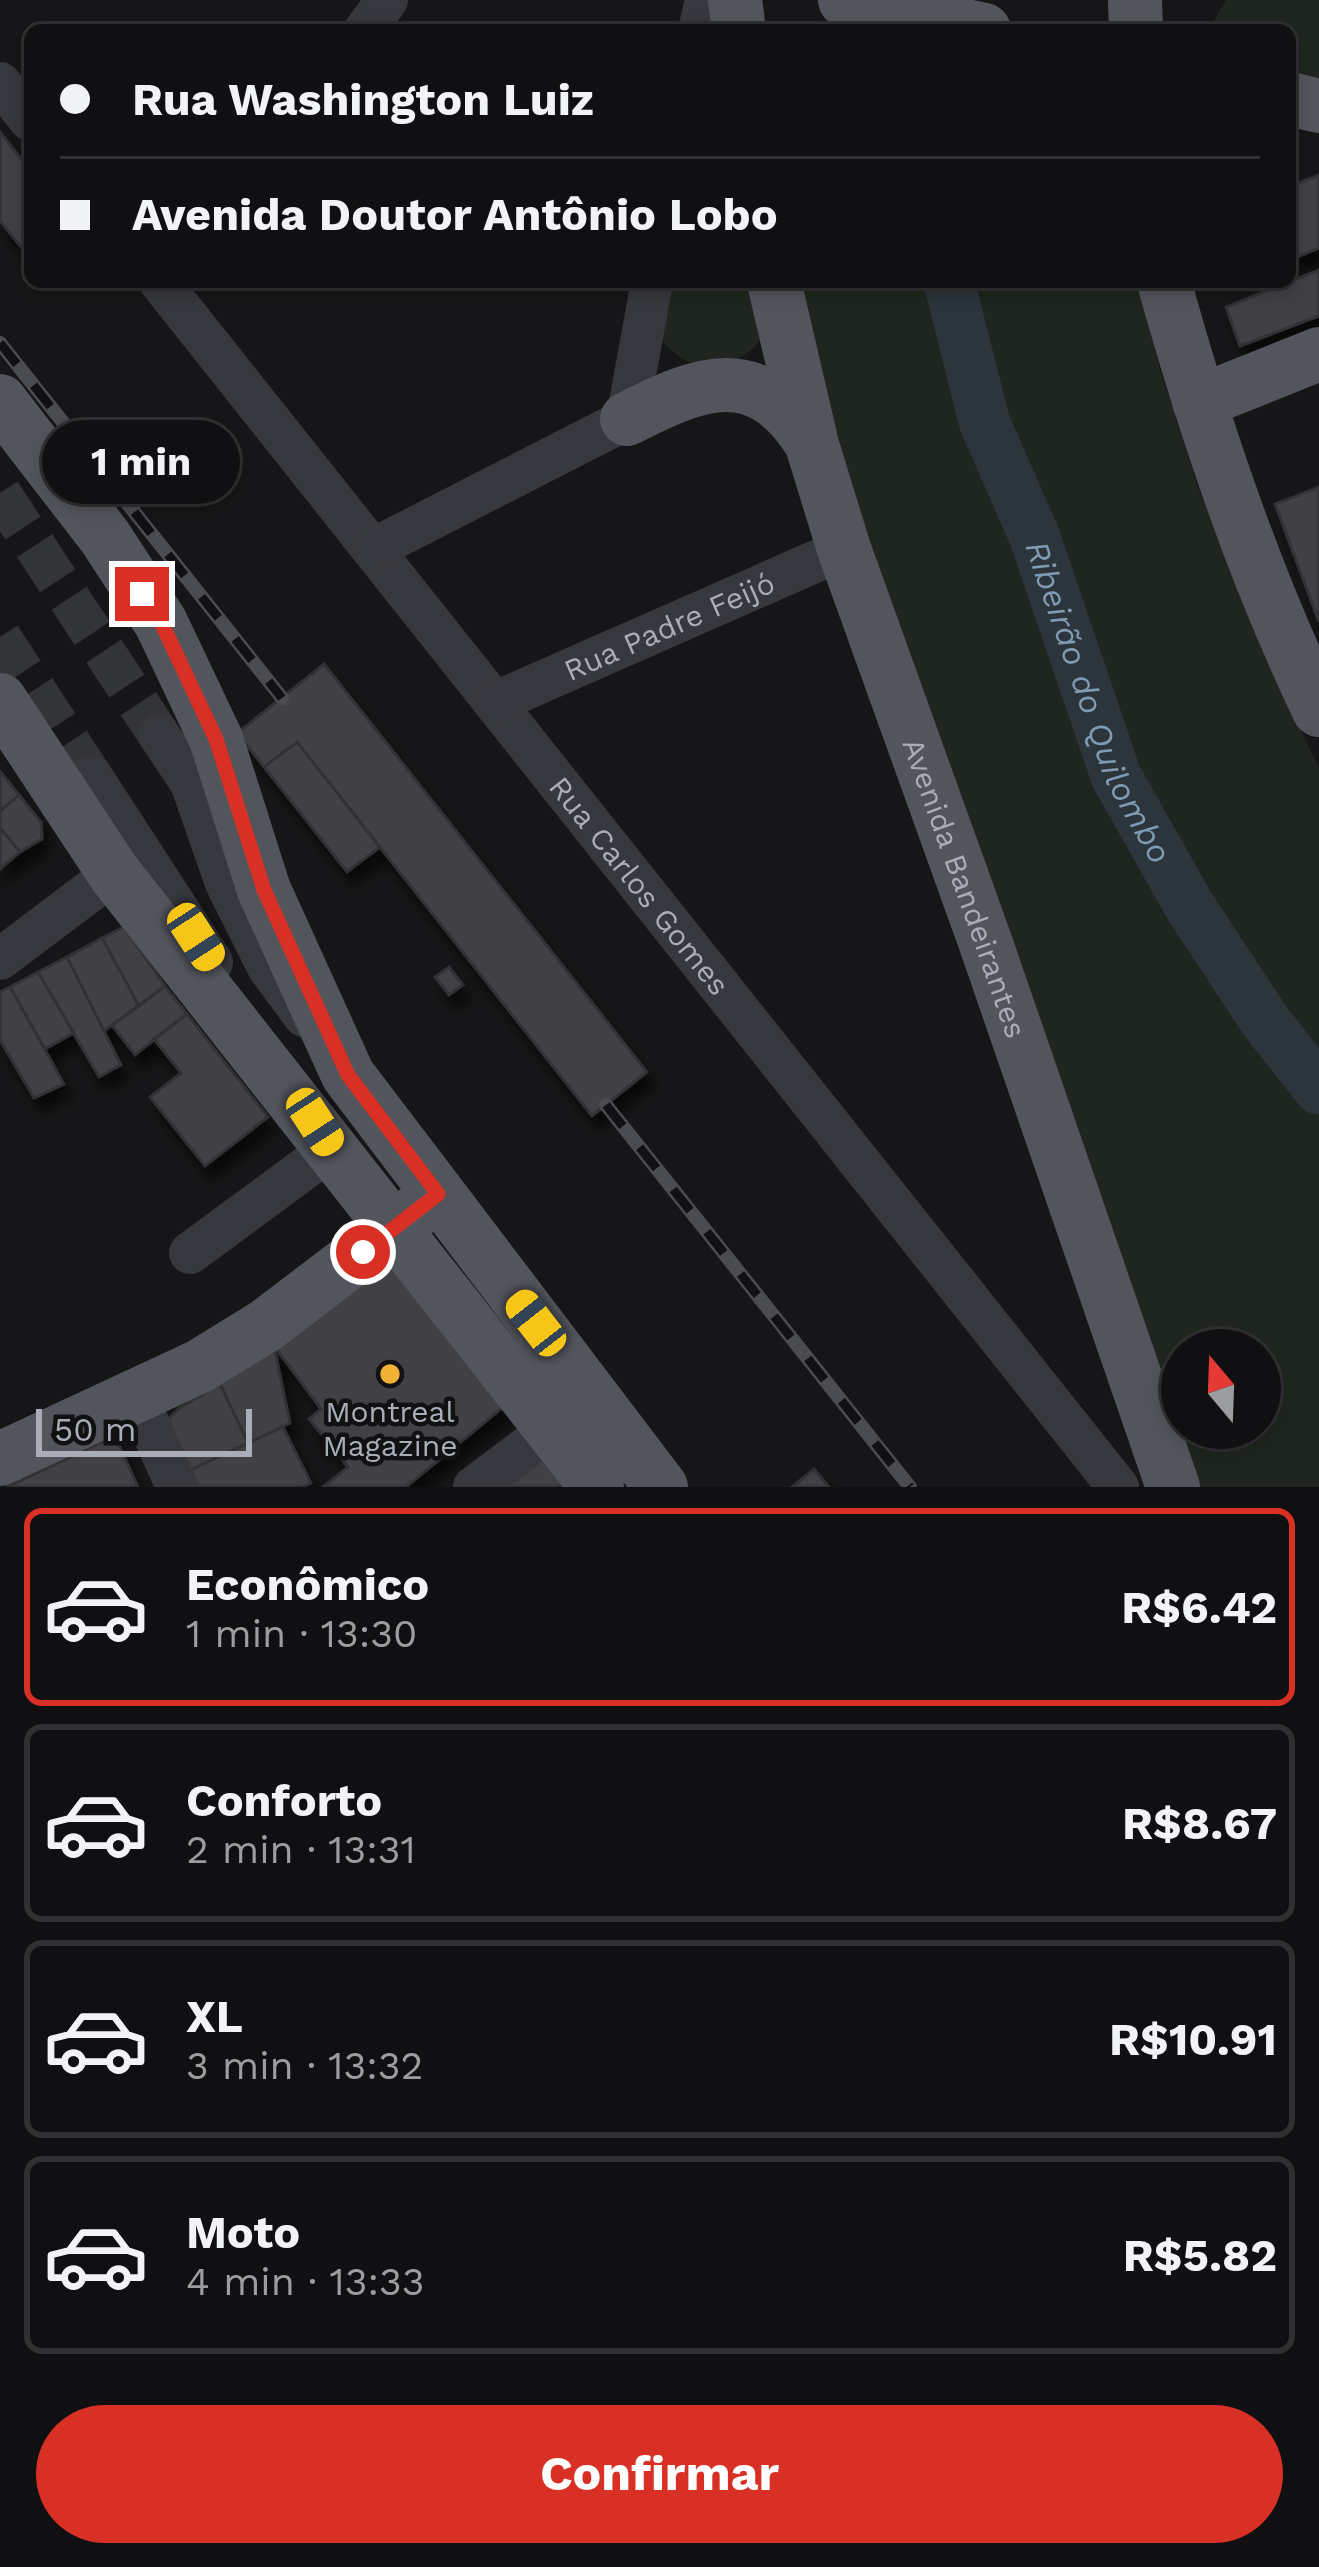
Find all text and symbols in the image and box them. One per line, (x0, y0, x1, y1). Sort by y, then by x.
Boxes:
text: Rua Washington Luiz (132, 73, 594, 126)
text: Avenida Doutor Antônio Lobo (132, 188, 778, 241)
callout: 1 min (43, 420, 241, 504)
text: 1 min (91, 439, 191, 484)
water label: Ribeirão do Quilombo (1018, 535, 1181, 870)
street label: Rua Padre Feijó (559, 564, 780, 687)
route end (115, 567, 169, 621)
street label: Avenida Bandeirantes (896, 733, 1034, 1042)
street label: Rua Carlos Gomes (542, 769, 737, 1002)
car (161, 897, 231, 977)
car (280, 1082, 350, 1162)
route start (336, 1225, 390, 1279)
car (500, 1284, 572, 1362)
north arrow (1161, 1329, 1281, 1449)
map controls (1161, 1329, 1281, 1449)
marker: Montreal Magazine (377, 1361, 403, 1387)
place label: Montreal Magazine (322, 1394, 458, 1463)
scale bar (36, 1403, 252, 1456)
text: 50 m (54, 1410, 136, 1449)
icon: car (42, 1553, 150, 1661)
text: Econômico (186, 1558, 429, 1611)
text: R$6.42 (1121, 1581, 1277, 1634)
text: 1 min · 13:30 (186, 1611, 417, 1656)
icon: car (42, 1769, 150, 1877)
text: Conforto (186, 1774, 382, 1827)
text: R$8.67 (1122, 1797, 1277, 1850)
text: 2 min · 13:31 (186, 1827, 416, 1872)
icon: car (42, 1985, 150, 2093)
text: XL (186, 1990, 243, 2043)
text: R$10.91 (1109, 2013, 1277, 2066)
text: 3 min · 13:32 (186, 2043, 423, 2088)
icon: car (42, 2201, 150, 2309)
text: Moto (186, 2206, 300, 2259)
text: R$5.82 (1123, 2229, 1277, 2282)
text: 4 min · 13:33 (186, 2259, 424, 2304)
button: Confirmar (36, 2405, 1283, 2543)

